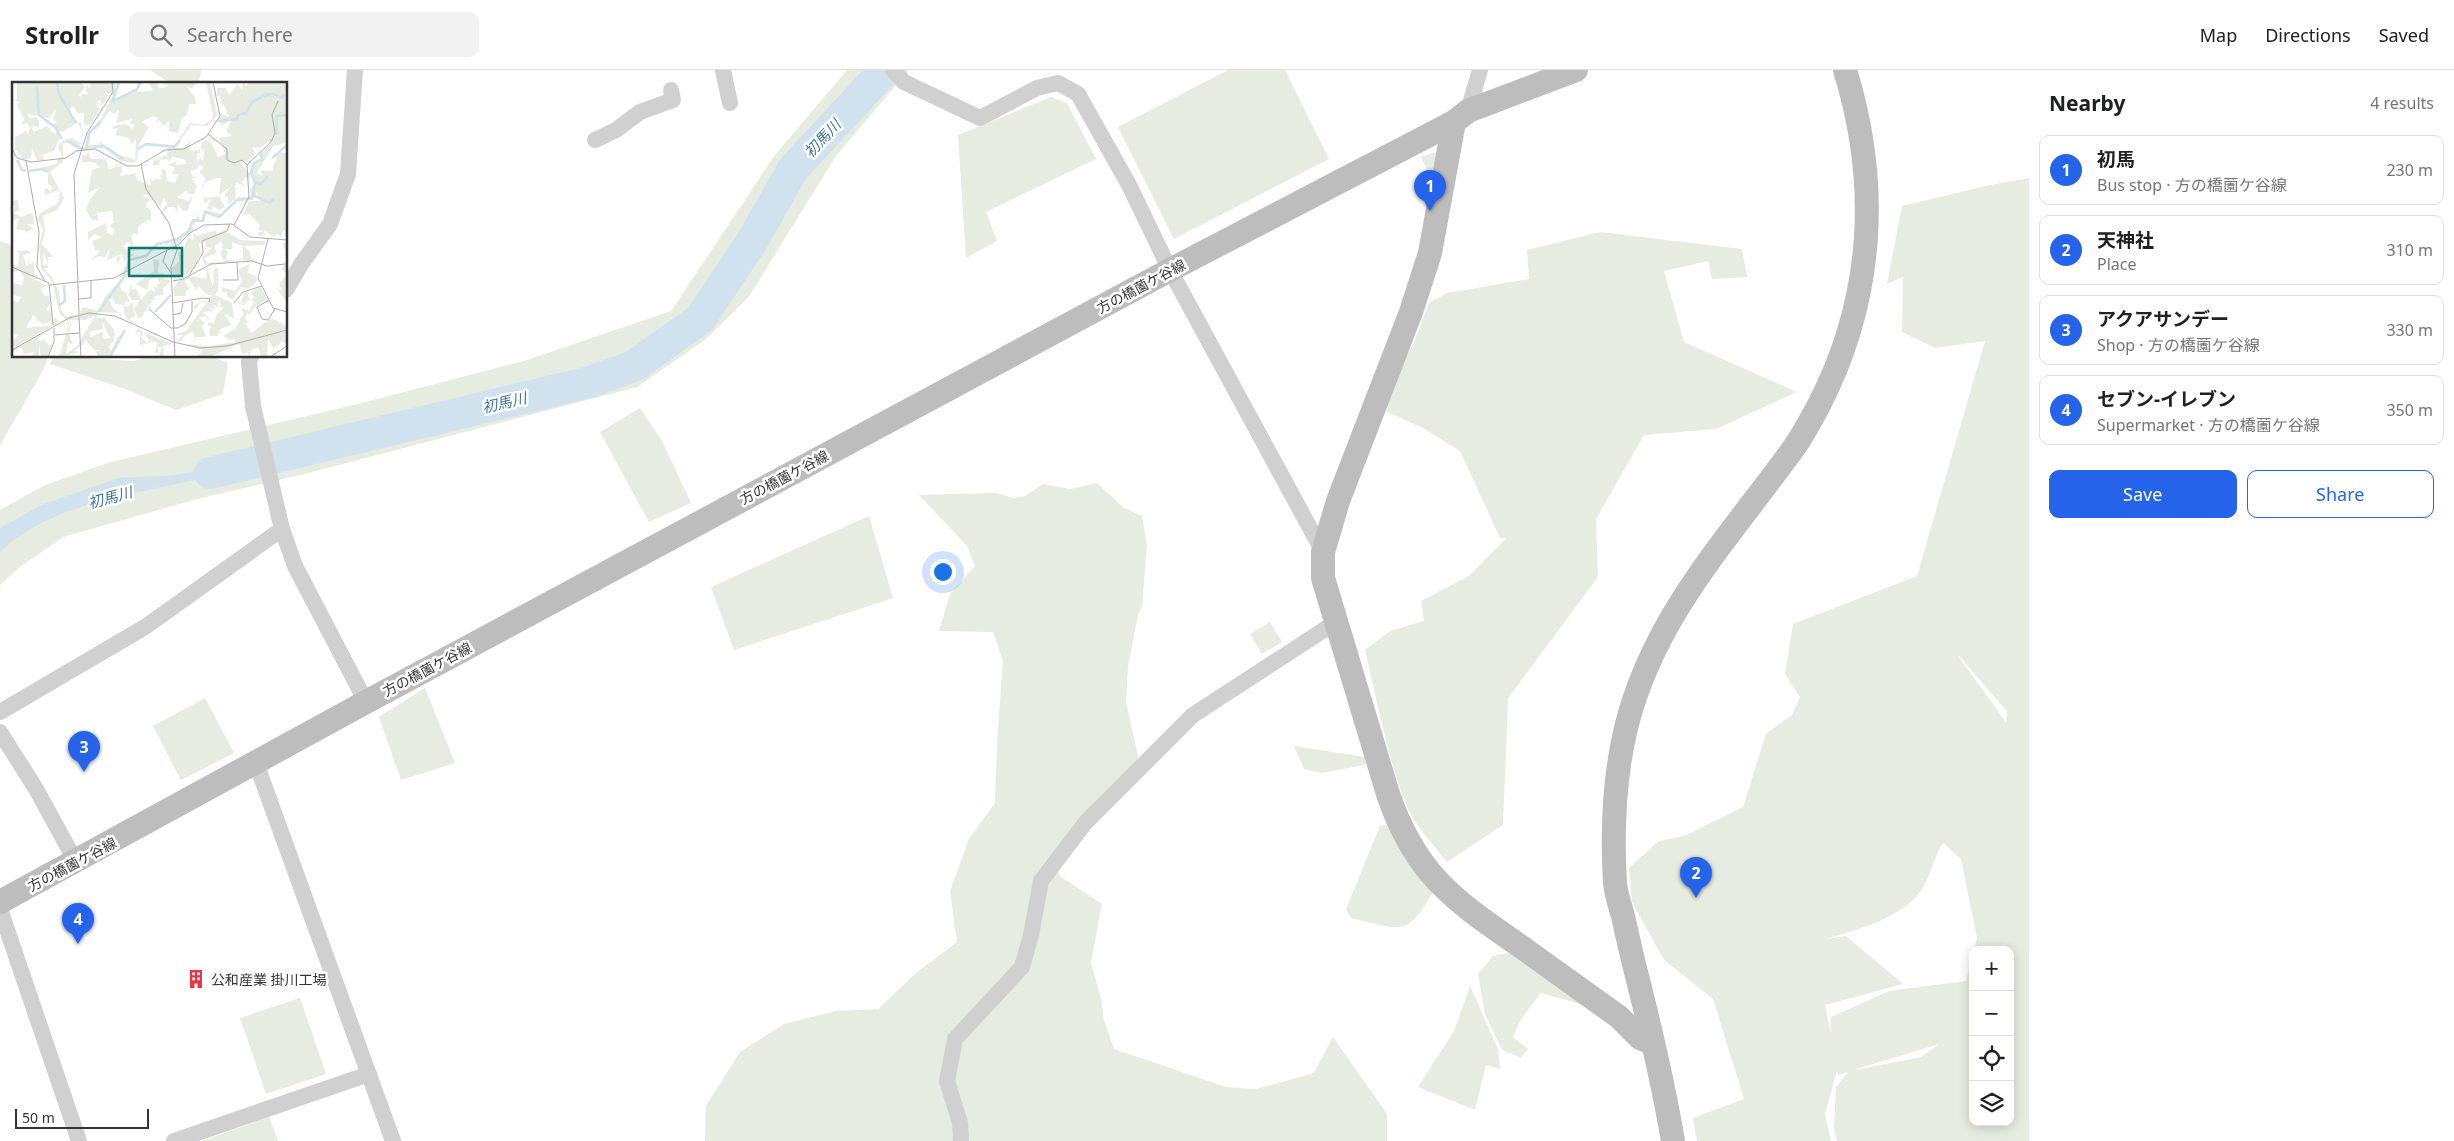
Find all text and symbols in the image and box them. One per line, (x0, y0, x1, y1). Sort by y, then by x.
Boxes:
search box (129, 12, 479, 57)
text: Strollr (25, 18, 99, 51)
icon: search (147, 21, 175, 49)
text: Search here (187, 22, 293, 48)
text: Map (2200, 23, 2237, 47)
text: Directions (2265, 23, 2351, 47)
text: Saved (2379, 23, 2429, 47)
inset map (12, 82, 288, 358)
text: Nearby (2049, 89, 2125, 117)
text: 4 results (2370, 92, 2434, 114)
water label: 初馬川 (799, 113, 846, 161)
text: 初馬 (2097, 146, 2135, 172)
text: 1 (2061, 159, 2071, 181)
text: 230 m (2386, 159, 2433, 181)
pin: 1 (1414, 170, 1446, 211)
text: Bus stop · 方の橋薗ケ谷線 (2097, 174, 2287, 196)
text: 天神社 (2097, 227, 2154, 253)
text: 2 (2061, 239, 2071, 261)
text: 310 m (2386, 239, 2433, 261)
text: Place (2097, 253, 2137, 275)
street label: 方の橋薗ケ谷線 (1093, 255, 1189, 317)
text: アクアサンデー (2097, 306, 2229, 332)
text: 3 (2061, 319, 2071, 341)
text: 330 m (2386, 319, 2433, 341)
text: Shop · 方の橋薗ケ谷線 (2097, 334, 2260, 356)
text: セブン-イレブン (2097, 386, 2236, 412)
water label: 初馬川 (480, 387, 530, 417)
text: 4 (2061, 399, 2071, 421)
text: 350 m (2386, 399, 2433, 421)
text: Supermarket · 方の橋薗ケ谷線 (2097, 414, 2320, 436)
street label: 方の橋薗ケ谷線 (736, 446, 832, 508)
button: Save (2049, 470, 2237, 518)
button: Share (2247, 470, 2434, 518)
water label: 初馬川 (86, 481, 136, 512)
your location (930, 559, 956, 585)
street label: 方の橋薗ケ谷線 (379, 638, 475, 700)
pin: 3 (68, 731, 100, 772)
street label: 方の橋薗ケ谷線 (24, 833, 120, 895)
pin: 2 (1680, 857, 1712, 898)
pin: 4 (62, 903, 94, 944)
map controls (1969, 946, 2014, 1126)
button: + (1969, 946, 2014, 991)
building icon: 公和産業 掛川工場 (185, 968, 207, 990)
place label: 公和産業 掛川工場 (211, 970, 327, 989)
button: − (1969, 991, 2014, 1036)
button: locate (1969, 1036, 2014, 1081)
button: layers (1969, 1081, 2014, 1126)
scale bar (15, 1106, 149, 1129)
text: 50 m (22, 1108, 55, 1127)

